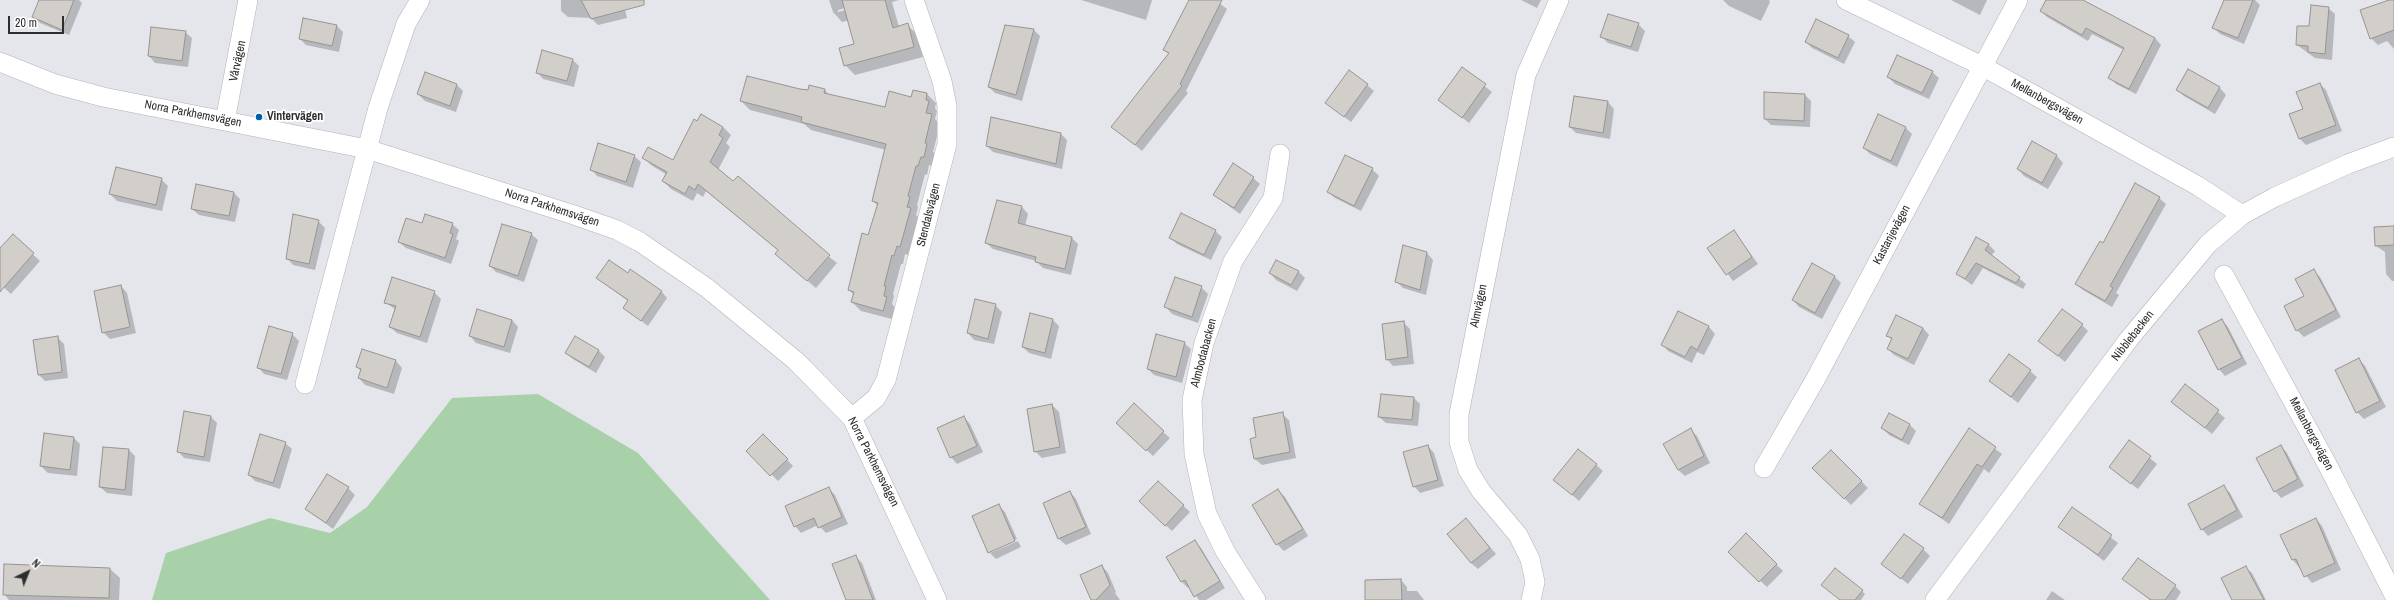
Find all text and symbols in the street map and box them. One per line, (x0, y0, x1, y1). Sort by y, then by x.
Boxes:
scale bar (10, 8, 66, 34)
text: 20 m (15, 15, 37, 31)
street label: Vårvägen (227, 39, 249, 83)
street label: Mellanbergsvägen (2008, 76, 2086, 128)
street label: Norra Parkhemsvägen (143, 98, 243, 130)
place label: Vintervägen (267, 110, 323, 124)
marker: Vintervägen (254, 112, 264, 122)
street label: Stendalsvägen (914, 182, 944, 248)
street label: Norra Parkhemsvägen (503, 186, 601, 230)
street label: Kastanjevägen (1870, 203, 1914, 267)
street label: Almvägen (1467, 283, 1491, 329)
street label: Nibblebacken (2109, 308, 2157, 364)
street label: Almbodabacken (1188, 317, 1220, 389)
street label: Mellanbergsvägen (2286, 395, 2336, 473)
street label: Norra Parkhemsvägen (844, 415, 902, 509)
north arrow (8, 552, 48, 592)
text: N (29, 556, 43, 571)

